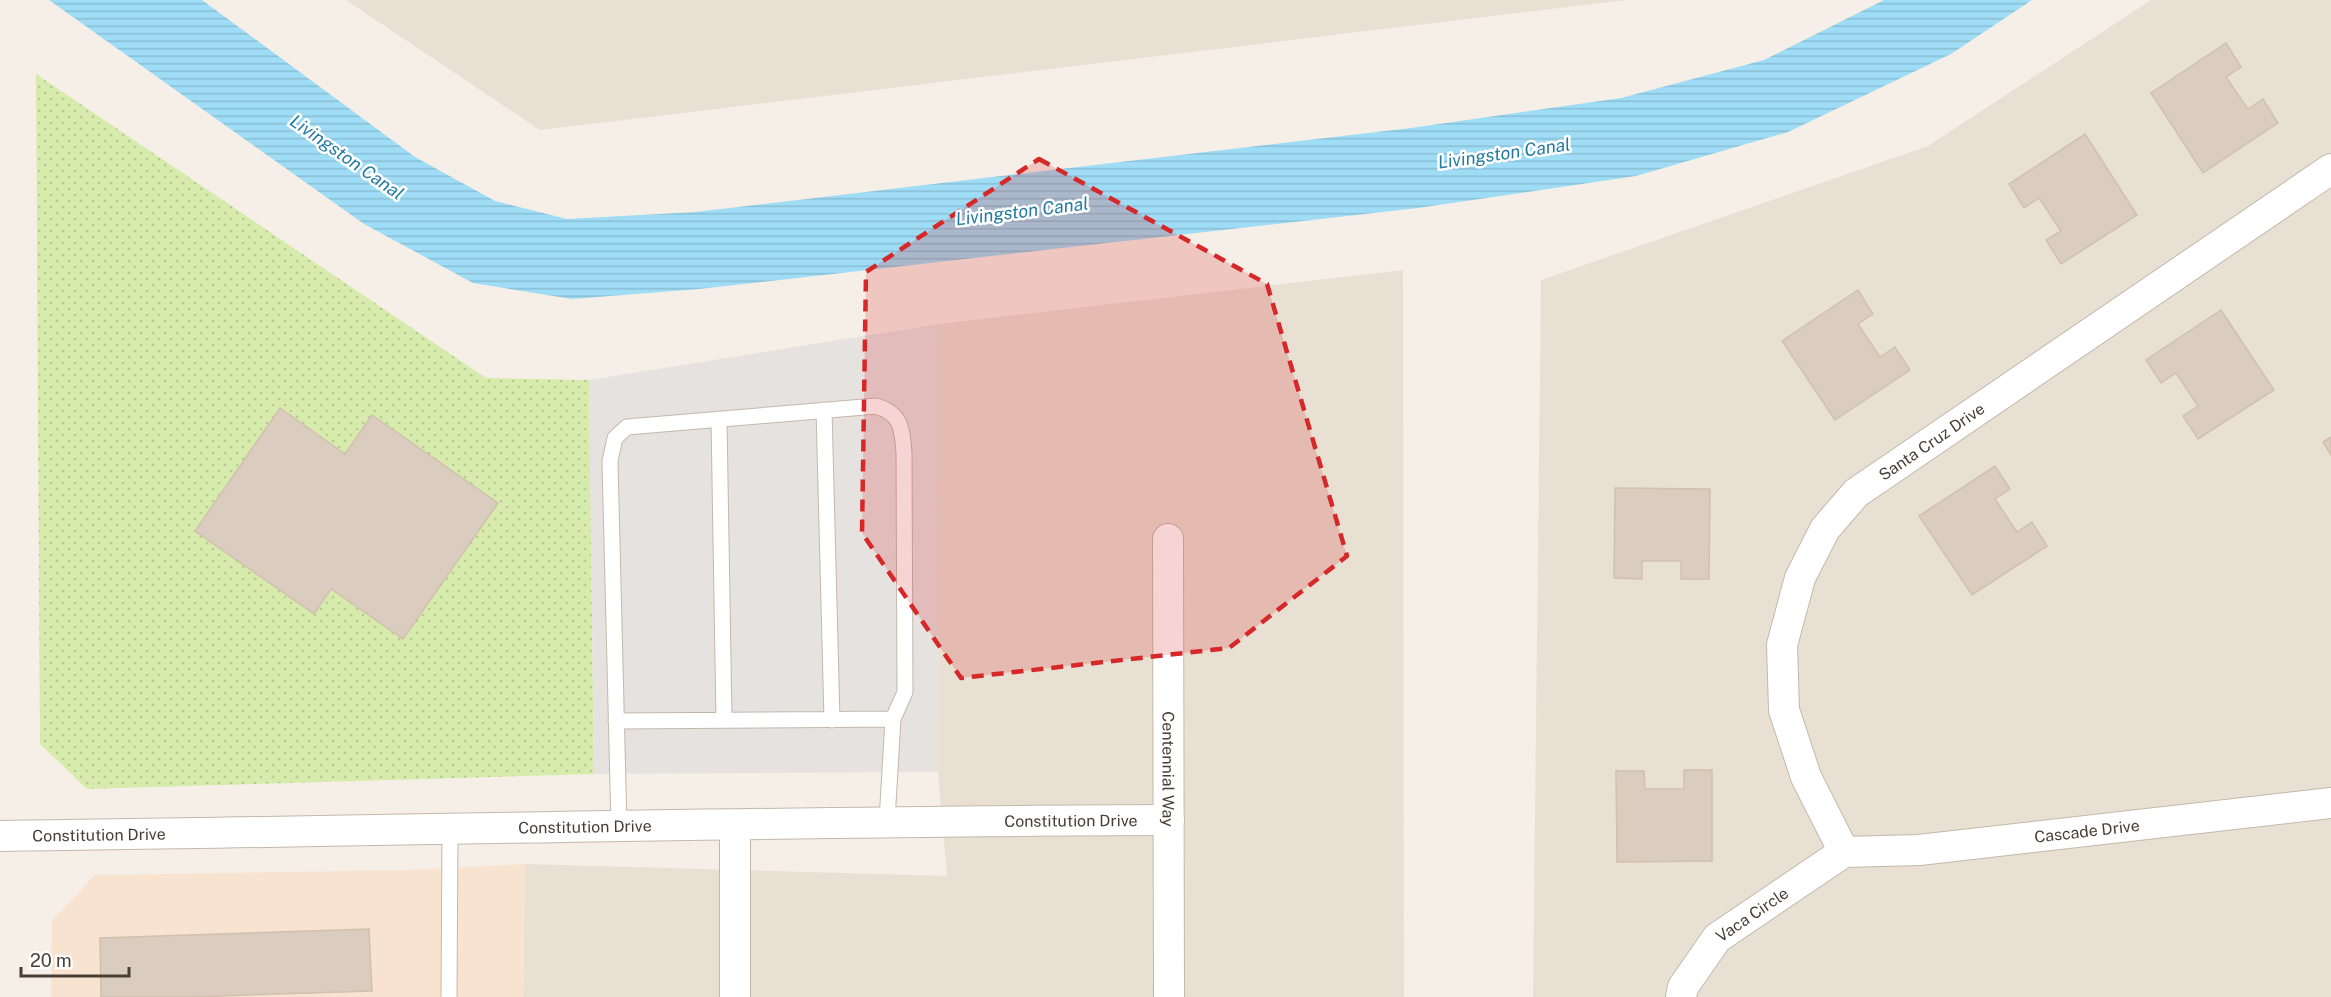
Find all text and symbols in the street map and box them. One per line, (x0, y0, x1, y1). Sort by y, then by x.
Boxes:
water label: Livingston Canal (286, 110, 408, 204)
water label: Livingston Canal (1436, 133, 1572, 173)
water label: Livingston Canal (954, 192, 1090, 230)
street label: Santa Cruz Drive (1875, 399, 1988, 484)
street label: Centennial Way (1159, 711, 1178, 827)
street label: Constitution Drive (1004, 811, 1138, 830)
street label: Cascade Drive (2033, 815, 2141, 846)
street label: Constitution Drive (518, 816, 652, 837)
street label: Constitution Drive (32, 824, 166, 845)
street label: Vaca Circle (1712, 883, 1792, 946)
scale bar (21, 940, 129, 978)
text: 20 m (30, 950, 72, 971)

